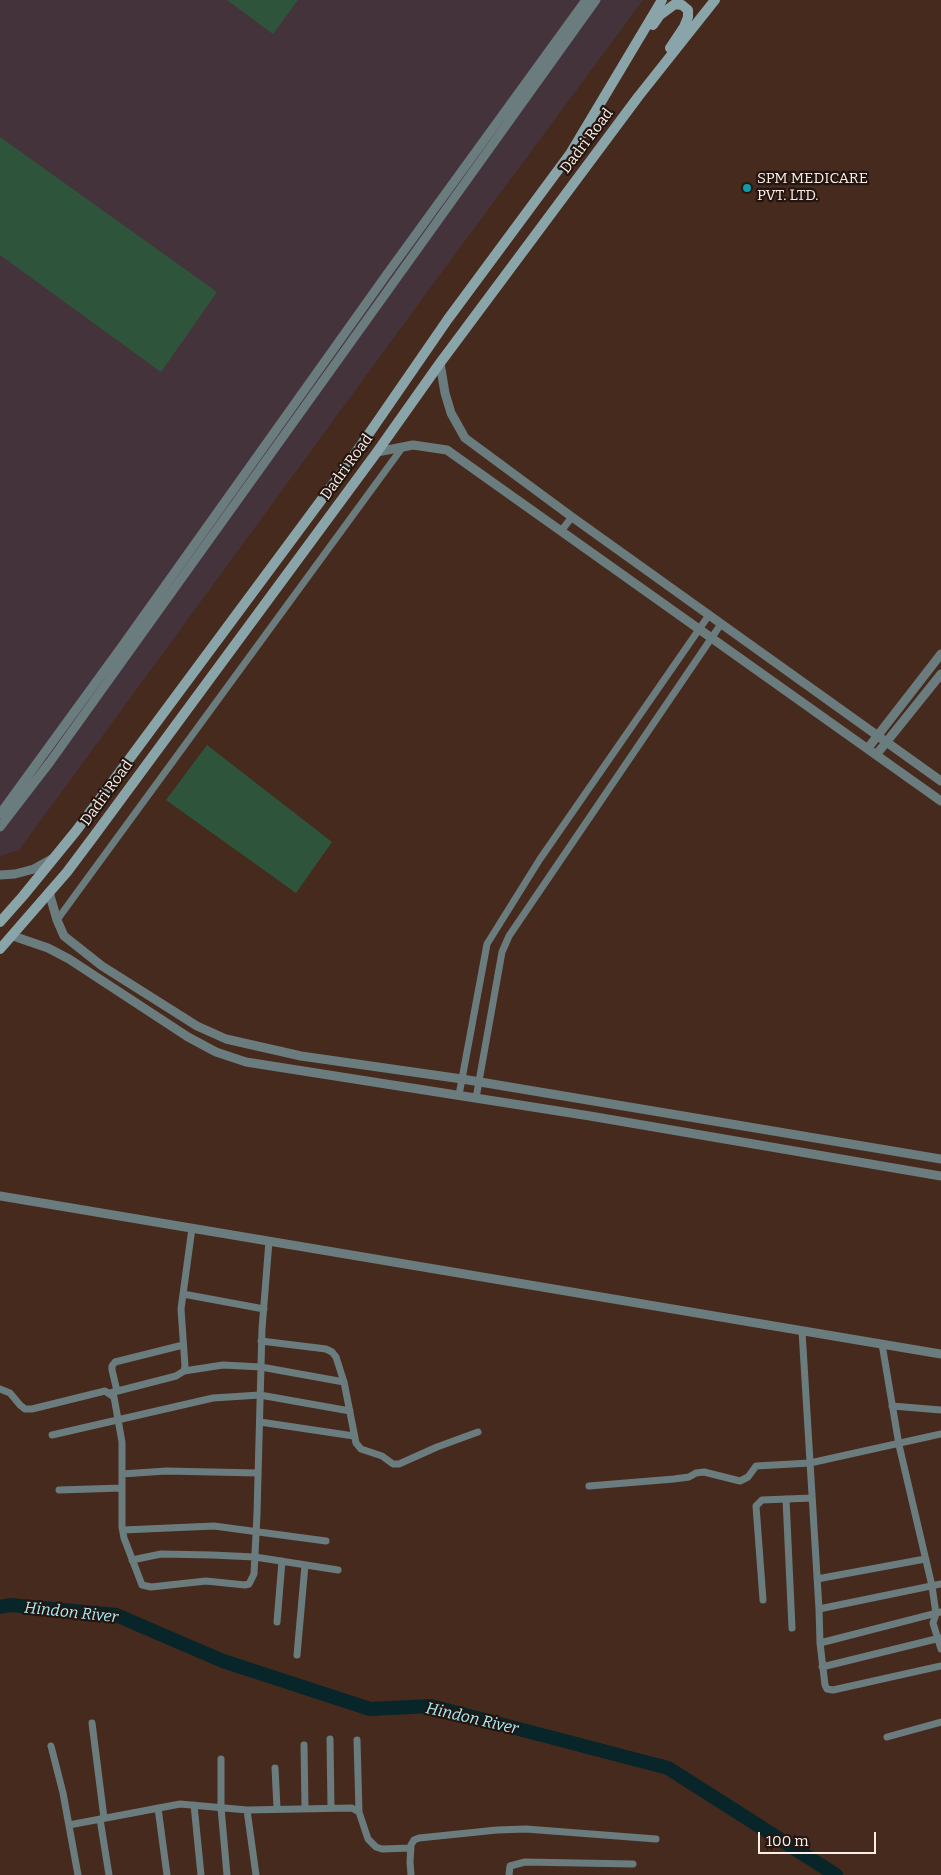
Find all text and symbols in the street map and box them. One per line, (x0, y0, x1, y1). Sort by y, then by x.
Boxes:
street label: Dadri Road (557, 105, 617, 177)
place label: SPM MEDICARE PVT. LTD. (757, 170, 868, 205)
marker: SPM MEDICARE PVT. LTD. (741, 182, 753, 194)
street label: Dadri Road (317, 431, 377, 503)
street label: Dadri Road (77, 757, 137, 829)
water label: Hindon River (23, 1599, 119, 1627)
water label: Hindon River (424, 1699, 520, 1739)
scale bar (761, 1822, 878, 1854)
text: 100 m (766, 1832, 809, 1850)

